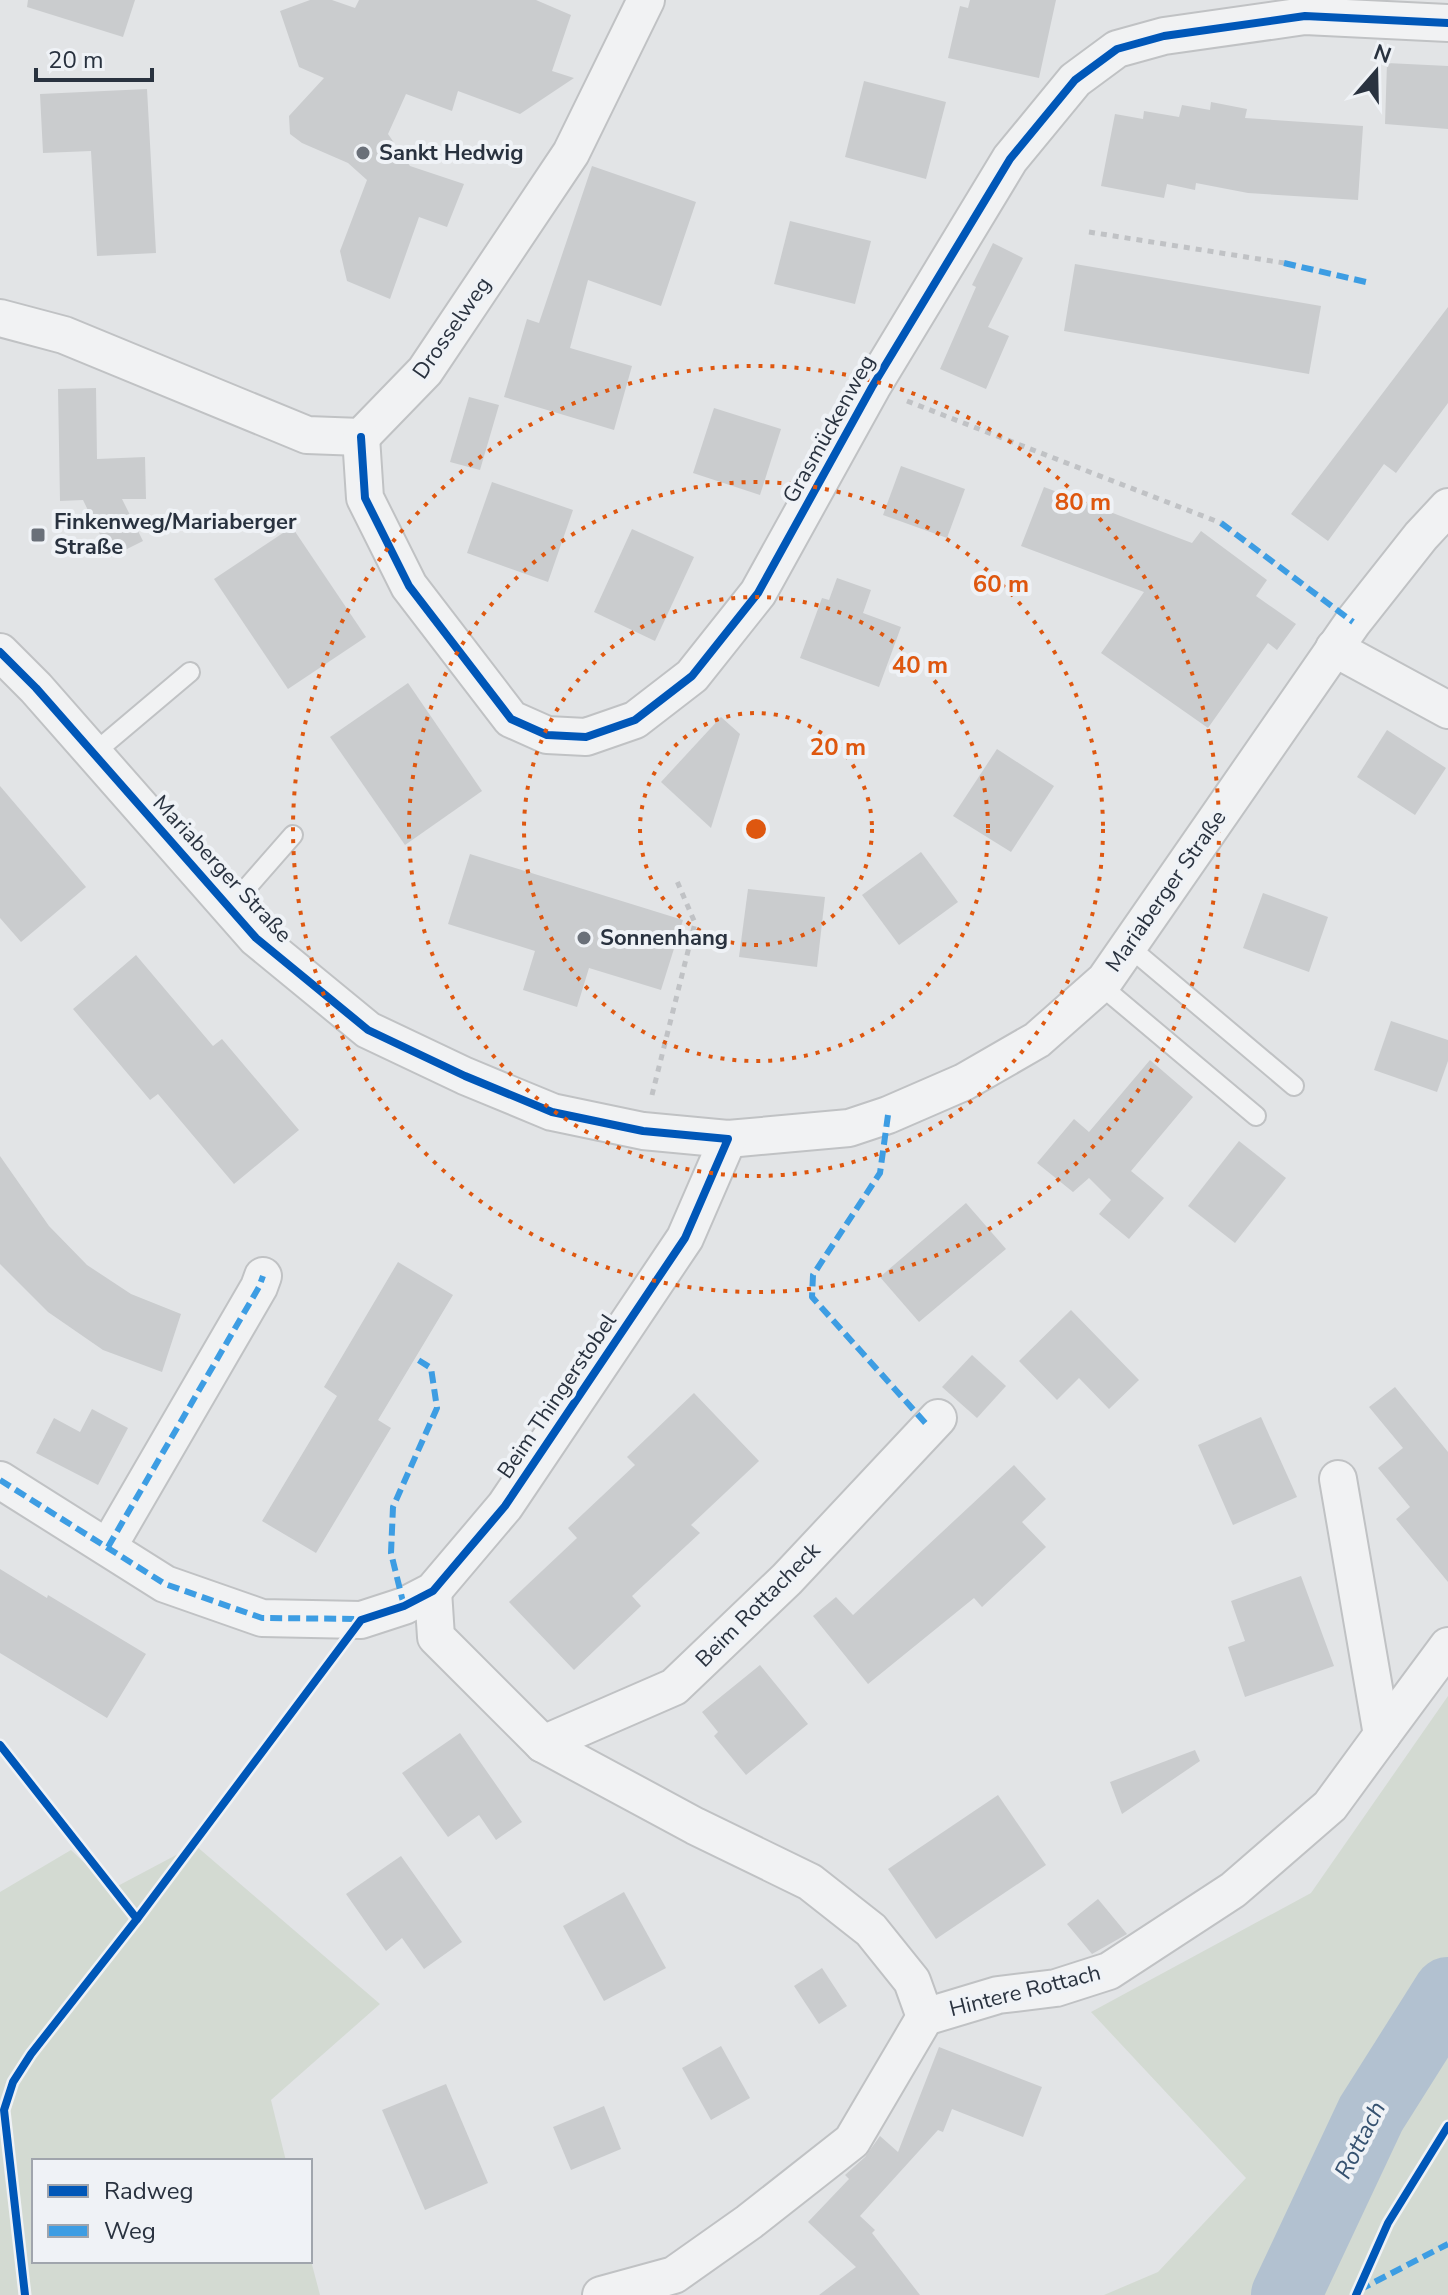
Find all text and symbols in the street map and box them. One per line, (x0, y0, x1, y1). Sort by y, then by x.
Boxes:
scale bar (36, 32, 152, 82)
north arrow (1336, 32, 1416, 112)
text: N (1370, 37, 1395, 71)
text: 20 m (48, 44, 104, 76)
place label: Sankt Hedwig (379, 138, 523, 168)
marker: Sankt Hedwig (354, 144, 372, 162)
street label: Drosselweg (406, 271, 498, 385)
street label: Grasmückenweg (776, 350, 882, 508)
text: 80 m (1055, 486, 1111, 518)
place label: Finkenweg/Mariaberger Straße (54, 507, 297, 562)
marker: Finkenweg/Mariaberger Straße (29, 526, 47, 544)
text: 60 m (973, 568, 1029, 600)
text: 40 m (892, 649, 948, 681)
text: 20 m (810, 731, 866, 763)
street label: Mariaberger Straße (146, 789, 298, 949)
street label: Mariaberger Straße (1099, 804, 1233, 978)
centre of rings (742, 815, 770, 843)
place label: Sonnenhang (600, 923, 728, 953)
marker: Sonnenhang (575, 929, 593, 947)
street label: Beim Thingerstobel (491, 1307, 624, 1484)
street label: Beim Rottacheck (689, 1535, 828, 1674)
street label: Hintere Rottach (946, 1958, 1104, 2024)
water label: Rottach (1327, 2096, 1393, 2184)
legend (32, 2159, 312, 2263)
text: Radweg (104, 2175, 194, 2207)
text: Weg (104, 2215, 156, 2247)

